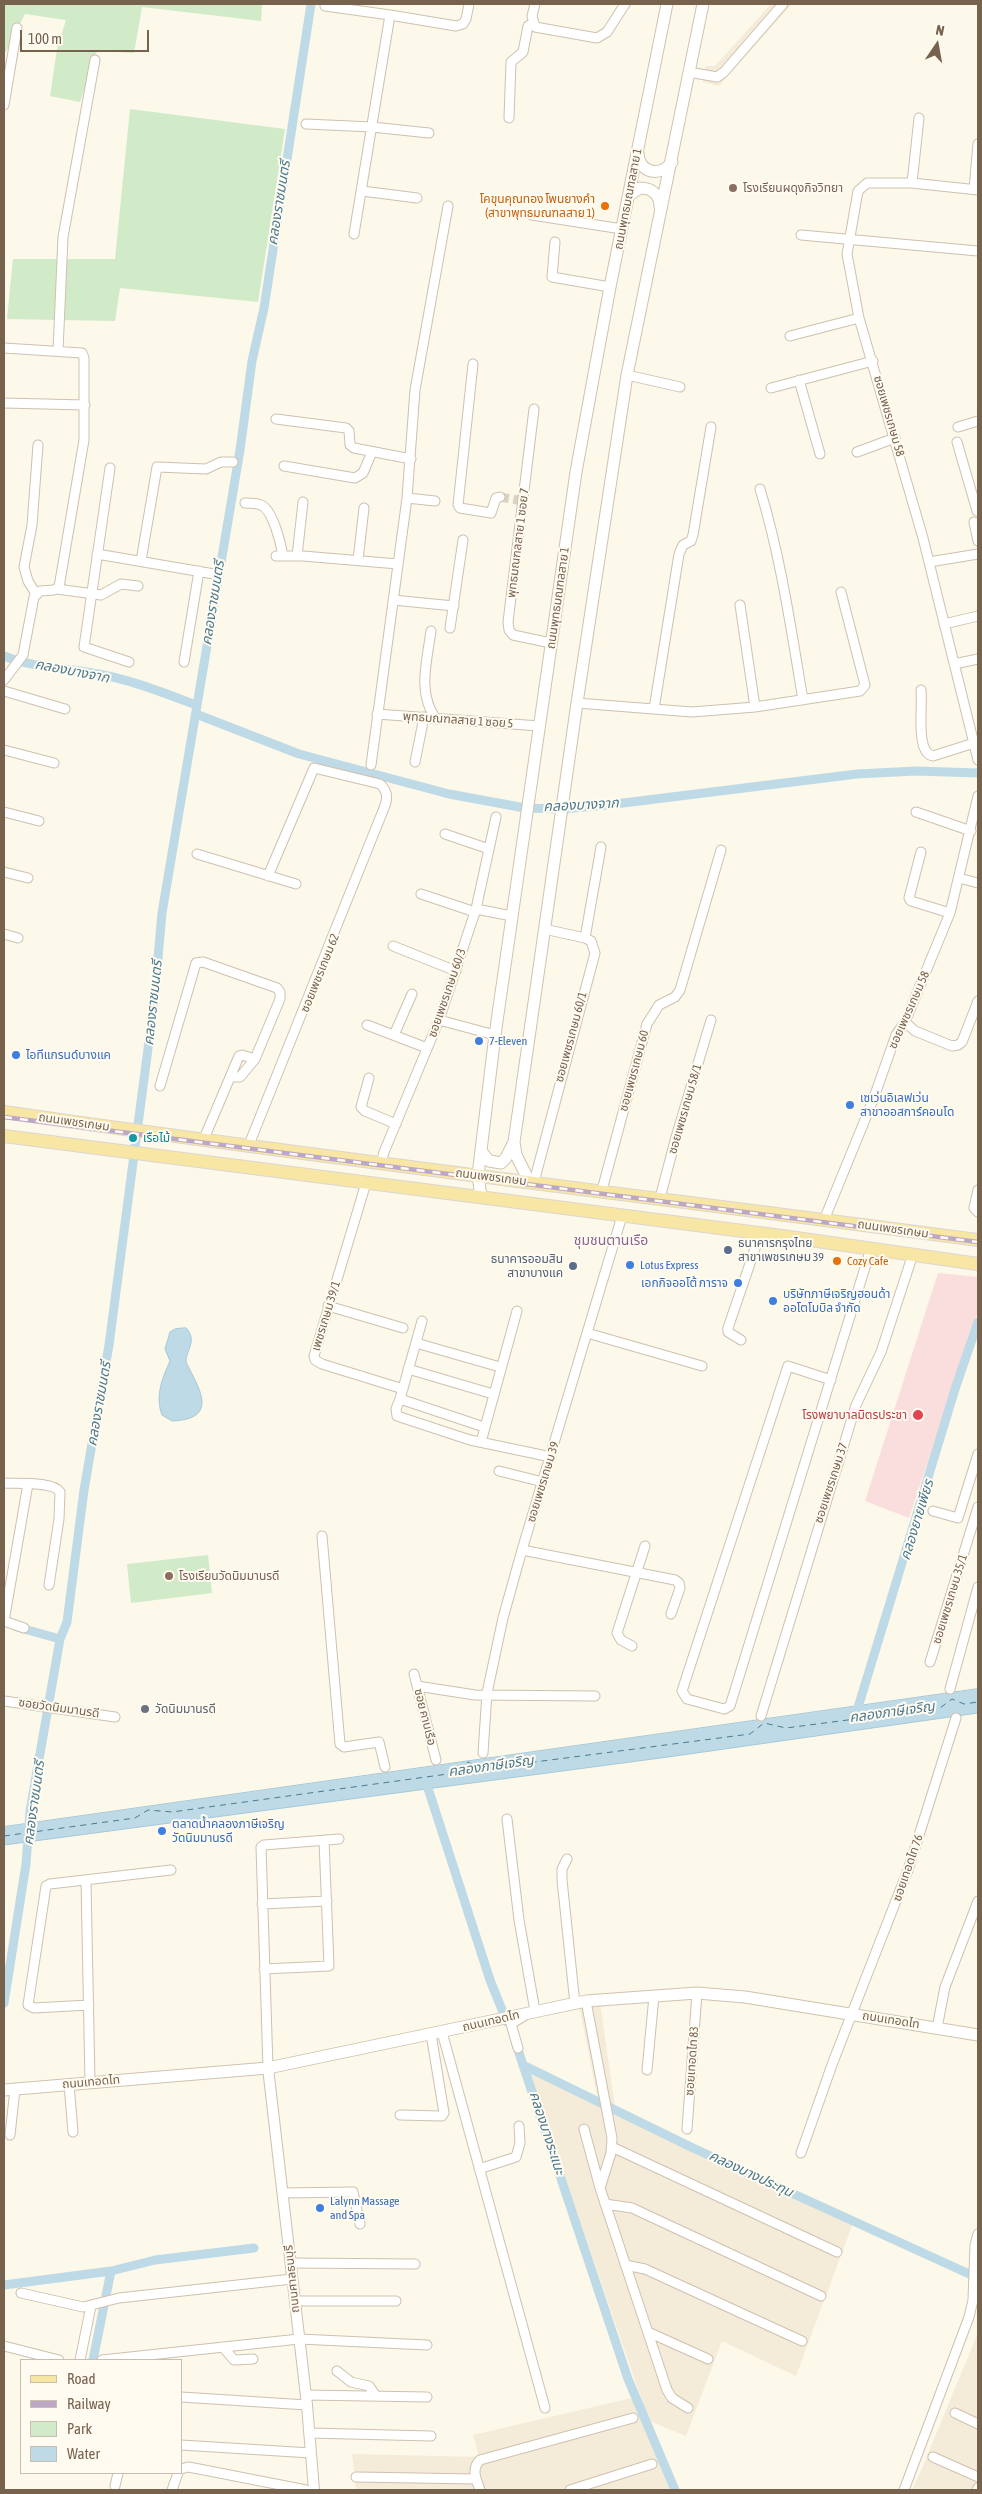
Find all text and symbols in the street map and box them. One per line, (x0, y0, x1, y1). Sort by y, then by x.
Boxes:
scale bar (22, 20, 151, 52)
north arrow (912, 20, 962, 70)
text: N (934, 22, 946, 39)
text: 100 m (28, 30, 62, 47)
street label: ถนนพุทธมณฑลสาย 1 (611, 147, 645, 251)
water label: คลองราชมนตรี (264, 160, 294, 246)
place label: โรงเรียนผดุงกิจวิทยา (743, 181, 843, 195)
marker: โรงเรียนผดุงกิจวิทยา (727, 182, 739, 194)
place label: โคขุนคุณทอง โพนยางคำ (สาขาพุทธมณฑลสาย 1) (480, 192, 595, 220)
marker: โคขุนคุณทอง โพนยางคำ (สาขาพุทธมณฑลสาย 1) (599, 200, 611, 212)
street label: ซอยเพชรเกษม 58 (871, 374, 907, 458)
street label: พุทธมณฑลสาย 1 ซอย 7 (504, 487, 532, 599)
street label: ถนนพุทธมณฑลสาย 1 (544, 546, 572, 650)
water label: คลองราชมนตรี (198, 560, 228, 646)
water label: คลองบางจาก (33, 656, 111, 686)
street label: พุทธมณฑลสาย 1 ซอย 5 (402, 709, 514, 731)
water label: คลองบางจาก (543, 795, 619, 815)
street label: ซอยเพชรเกษม 62 (298, 932, 342, 1014)
street label: ซอยเพชรเกษม 60/3 (425, 947, 469, 1039)
water label: คลองราชมนตรี (140, 960, 166, 1046)
street label: ซอยเพชรเกษม 58 (885, 969, 933, 1051)
street label: ซอยเพชรเกษม 60/1 (552, 990, 590, 1084)
street label: ซอยเพชรเกษม 60 (616, 1029, 652, 1113)
place label: 7-Eleven (489, 1034, 527, 1048)
marker: 7-Eleven (473, 1035, 485, 1047)
place label: ไอทีแกรนด์บางแค (26, 1048, 111, 1062)
marker: ไอทีแกรนด์บางแค (10, 1049, 22, 1061)
street label: ซอยเพชรเกษม 58/1 (665, 1062, 705, 1156)
place label: เซเว่นอิเลฟเว่น สาขาออสการ์คอนโด (860, 1091, 954, 1119)
marker: เซเว่นอิเลฟเว่น สาขาออสการ์คอนโด (844, 1099, 856, 1111)
street label: ถนนเพชรเกษม (37, 1110, 111, 1134)
place label: เรือไม้ (143, 1131, 170, 1145)
marker: เรือไม้ (127, 1132, 139, 1144)
street label: ถนนเพชรเกษม (454, 1165, 528, 1189)
street label: ถนนเพชรเกษม (856, 1217, 930, 1241)
district label: ชุมชนตานเรือ (574, 1233, 648, 1249)
place label: ธนาคารกรุงไทย สาขาเพชรเกษม 39 (738, 1236, 824, 1264)
marker: ธนาคารกรุงไทย สาขาเพชรเกษม 39 (722, 1244, 734, 1256)
place label: ธนาคารออมสิน สาขาบางแค (491, 1252, 563, 1280)
place label: Cozy Cafe (847, 1254, 889, 1268)
marker: Cozy Cafe (831, 1255, 843, 1267)
place label: Lotus Express (640, 1258, 699, 1272)
marker: Lotus Express (624, 1259, 636, 1271)
marker: ธนาคารออมสิน สาขาบางแค (567, 1260, 579, 1272)
place label: เอกกิจออโต้ การาจ (641, 1276, 728, 1290)
marker: เอกกิจออโต้ การาจ (732, 1277, 744, 1289)
street label: เพชรเกษม 39/1 (309, 1279, 343, 1353)
place label: บริษัทภาษีเจริญฮอนด้า ออโตโมบิล จำกัด (783, 1287, 890, 1315)
marker: บริษัทภาษีเจริญฮอนด้า ออโตโมบิล จำกัด (767, 1295, 779, 1307)
water label: คลองราชมนตรี (83, 1361, 115, 1447)
place label: โรงพยาบาลมิตรประชา (802, 1408, 907, 1422)
marker: โรงพยาบาลมิตรประชา (911, 1408, 925, 1422)
street label: ซอยเพชรเกษม 39 (524, 1440, 562, 1524)
street label: ซอยเพชรเกษม 37 (811, 1441, 851, 1525)
water label: คลองยายเพียร (897, 1478, 937, 1562)
street label: ซอยเพชรเกษม 35/1 (929, 1552, 971, 1646)
place label: โรงเรียนวัดนิมมานรดี (179, 1569, 279, 1583)
marker: โรงเรียนวัดนิมมานรดี (163, 1570, 175, 1582)
street label: ซอย คานเรือ (411, 1687, 439, 1747)
street label: ซอยวัดนิมมานรดี (18, 1695, 100, 1721)
water label: คลองภาษีเจริญ (848, 1698, 936, 1726)
place label: วัดนิมมานรดี (155, 1702, 216, 1716)
marker: วัดนิมมานรดี (139, 1703, 151, 1715)
water label: คลองภาษีเจริญ (447, 1752, 535, 1780)
water label: คลองราชมนตรี (20, 1760, 48, 1846)
place label: ตลาดน้ำคลองภาษีเจริญ วัดนิมมานรดี (172, 1817, 285, 1845)
marker: ตลาดน้ำคลองภาษีเจริญ วัดนิมมานรดี (156, 1825, 168, 1837)
street label: ซอยเทอดไท 76 (890, 1833, 926, 1903)
street label: ถนนเทอดไท (461, 2007, 521, 2035)
street label: ถนนเทอดไท (861, 2008, 921, 2032)
street label: ซอยเทอดไท 83 (682, 2026, 702, 2096)
street label: ถนนเทอดไท (61, 2072, 121, 2092)
water label: คลองบางระแนะ (526, 2089, 568, 2177)
water label: คลองบางประทุน (706, 2147, 796, 2201)
place label: Lalynn Massage and Spa (330, 2194, 400, 2222)
marker: Lalynn Massage and Spa (314, 2202, 326, 2214)
street label: ถนนศาลธนบุรี (281, 2244, 303, 2314)
legend (20, 2359, 182, 2474)
text: Road (67, 2370, 96, 2387)
text: Railway (67, 2395, 111, 2412)
text: Park (67, 2420, 92, 2437)
text: Water (67, 2445, 100, 2462)

